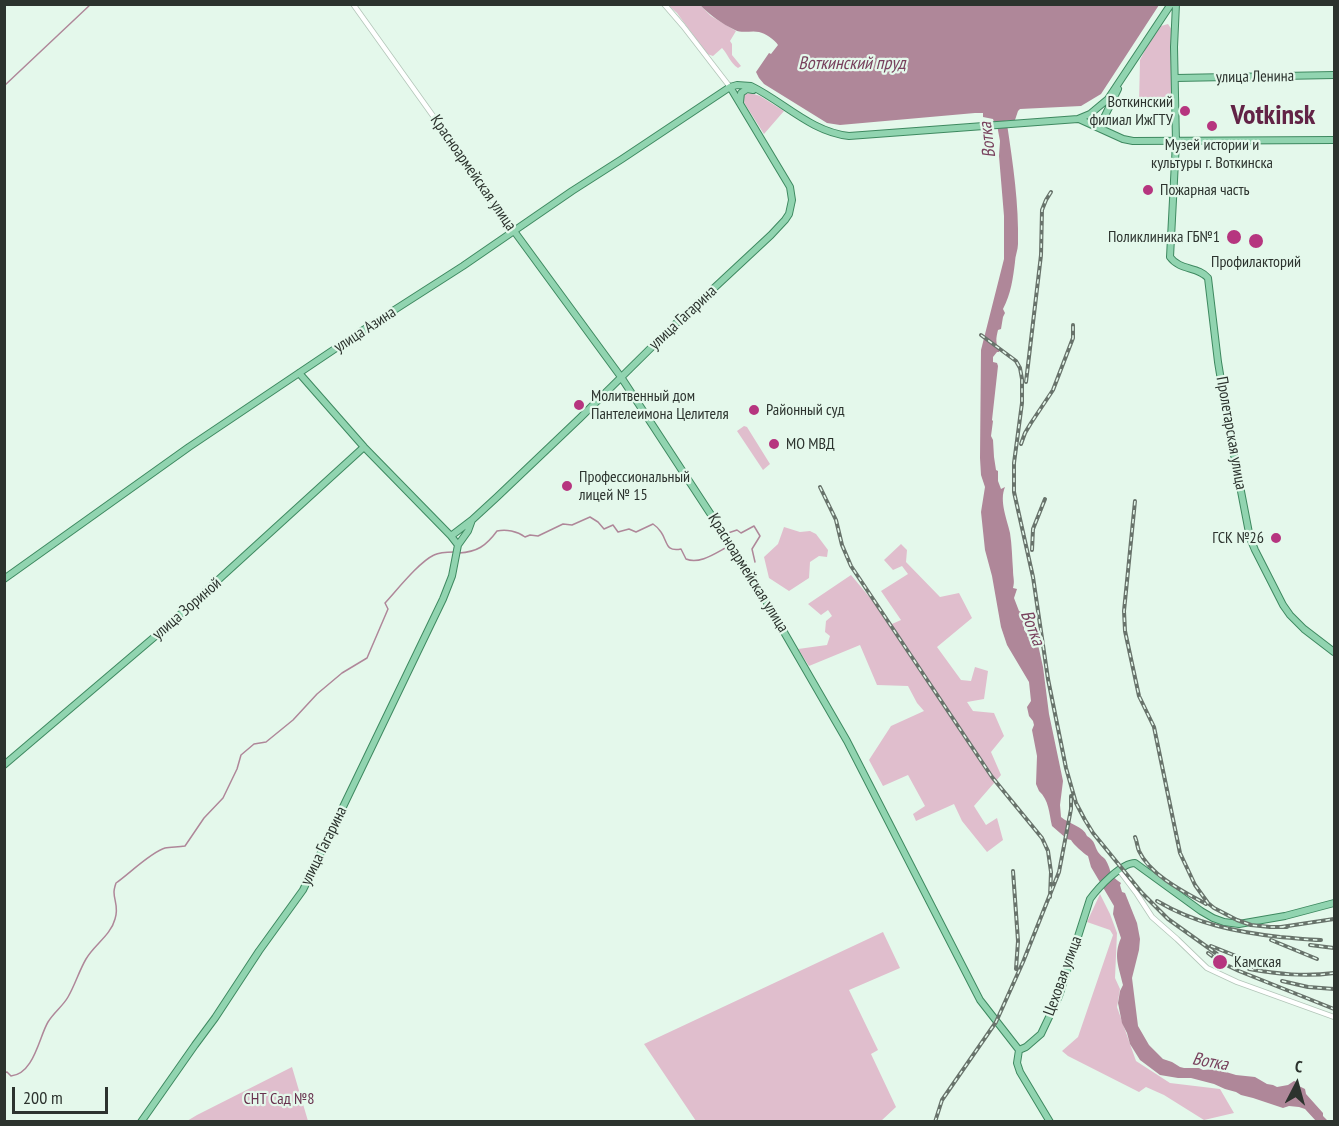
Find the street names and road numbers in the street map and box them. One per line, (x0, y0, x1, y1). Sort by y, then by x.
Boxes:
street label: улица Ленина (1216, 67, 1294, 87)
street label: Красноармейская улица (426, 111, 520, 235)
street label: улица Гагарина (645, 282, 721, 354)
street label: улица Азина (331, 303, 399, 357)
street label: Пролетарская улица (1212, 375, 1250, 491)
street label: Красноармейская улица (704, 510, 792, 636)
street label: улица Зориной (149, 574, 225, 644)
street label: улица Гагарина (297, 803, 351, 889)
street label: Цеховая улица (1040, 934, 1086, 1018)

